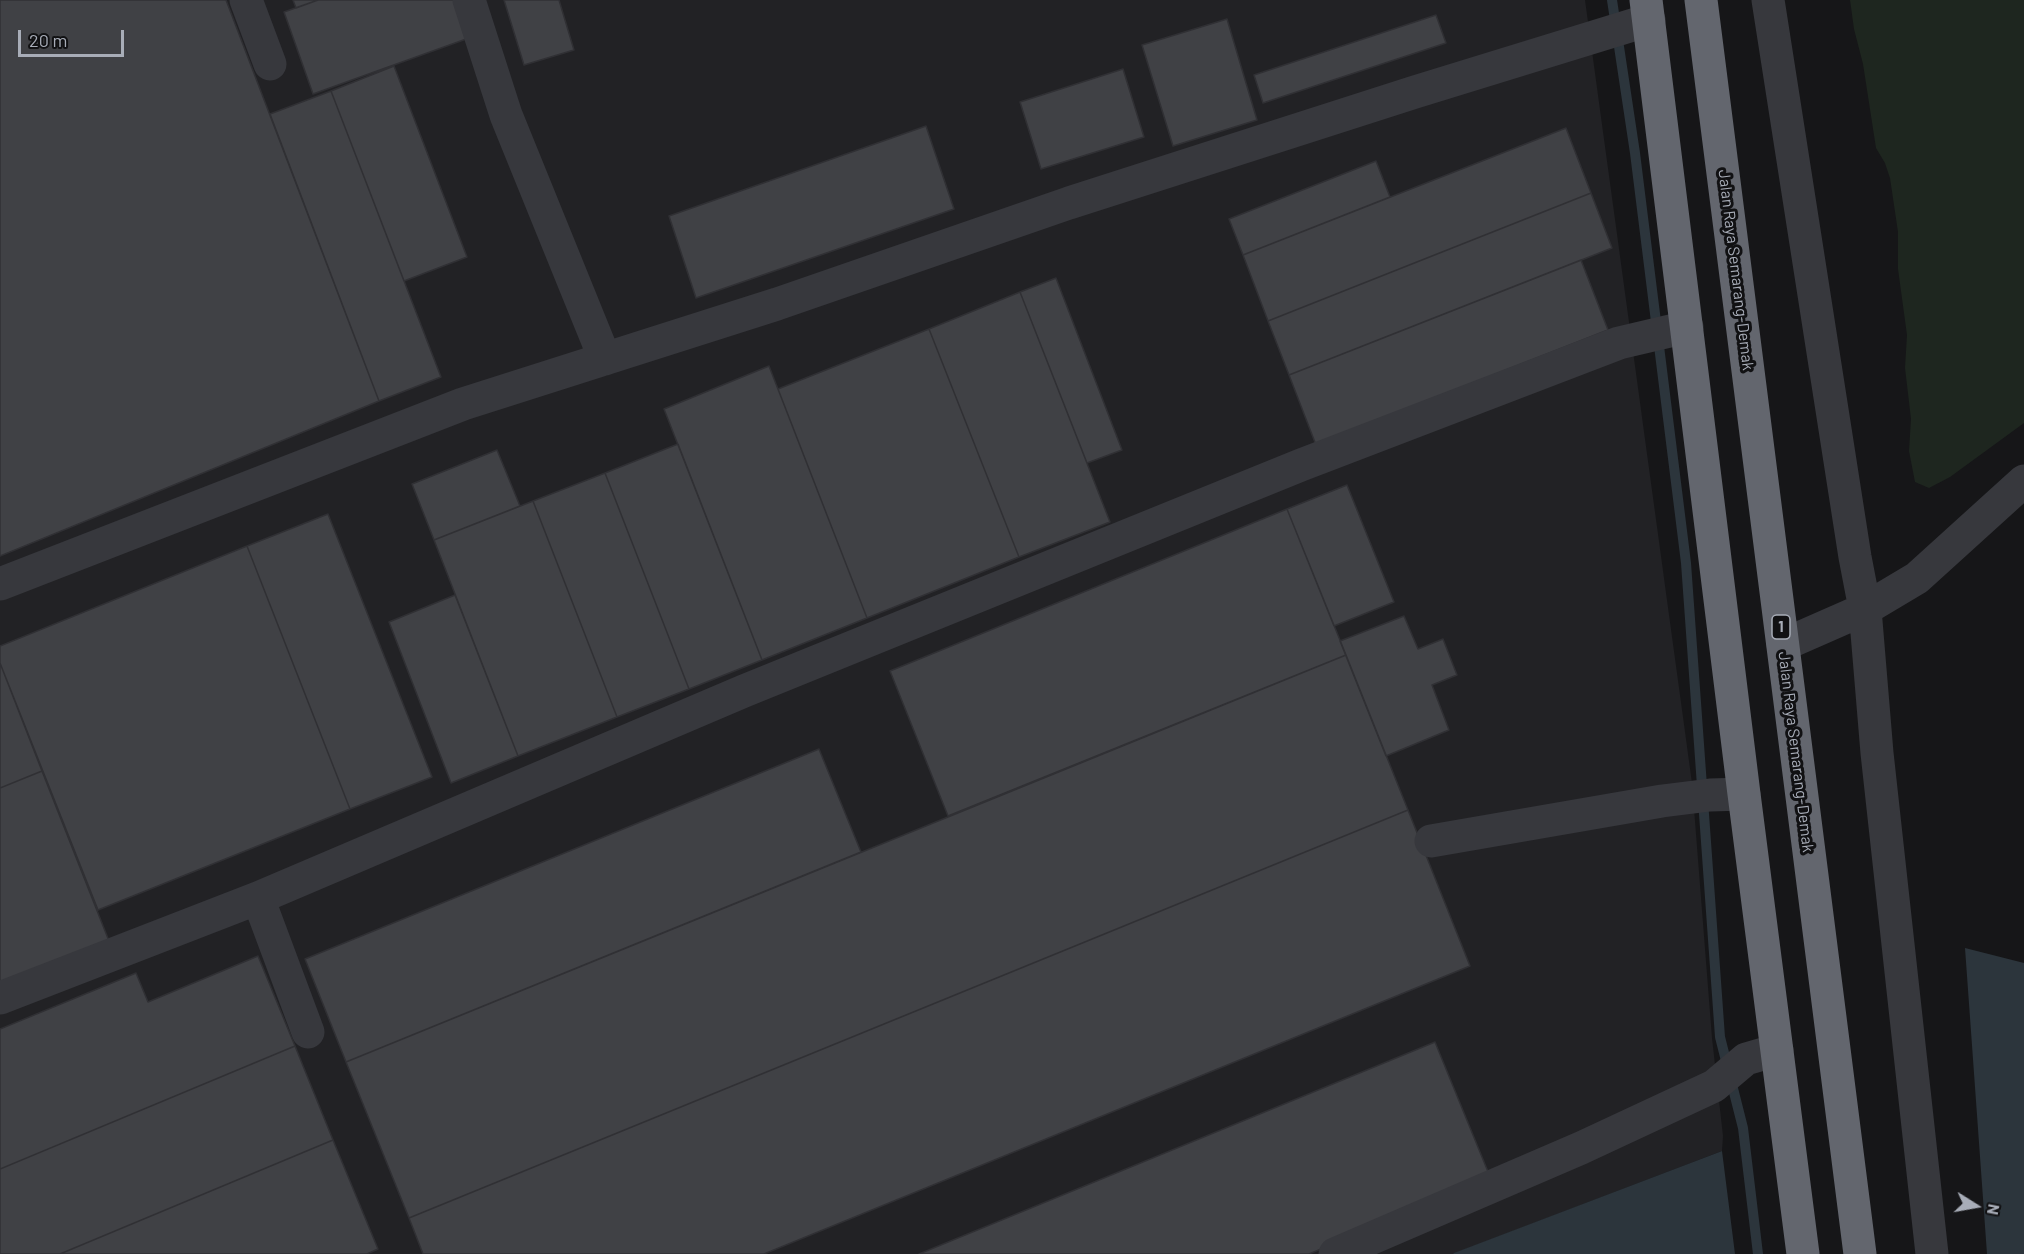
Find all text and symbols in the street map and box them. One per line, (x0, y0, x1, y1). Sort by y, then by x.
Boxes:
scale bar (21, 18, 128, 56)
text: 20 m (29, 29, 67, 51)
street label: Jalan Raya Semarang-Demak (1714, 169, 1758, 371)
road number: 1 (1772, 615, 1790, 639)
street label: Jalan Raya Semarang-Demak (1774, 651, 1818, 853)
north arrow (1946, 1176, 2006, 1236)
text: N (1984, 1202, 2005, 1217)

